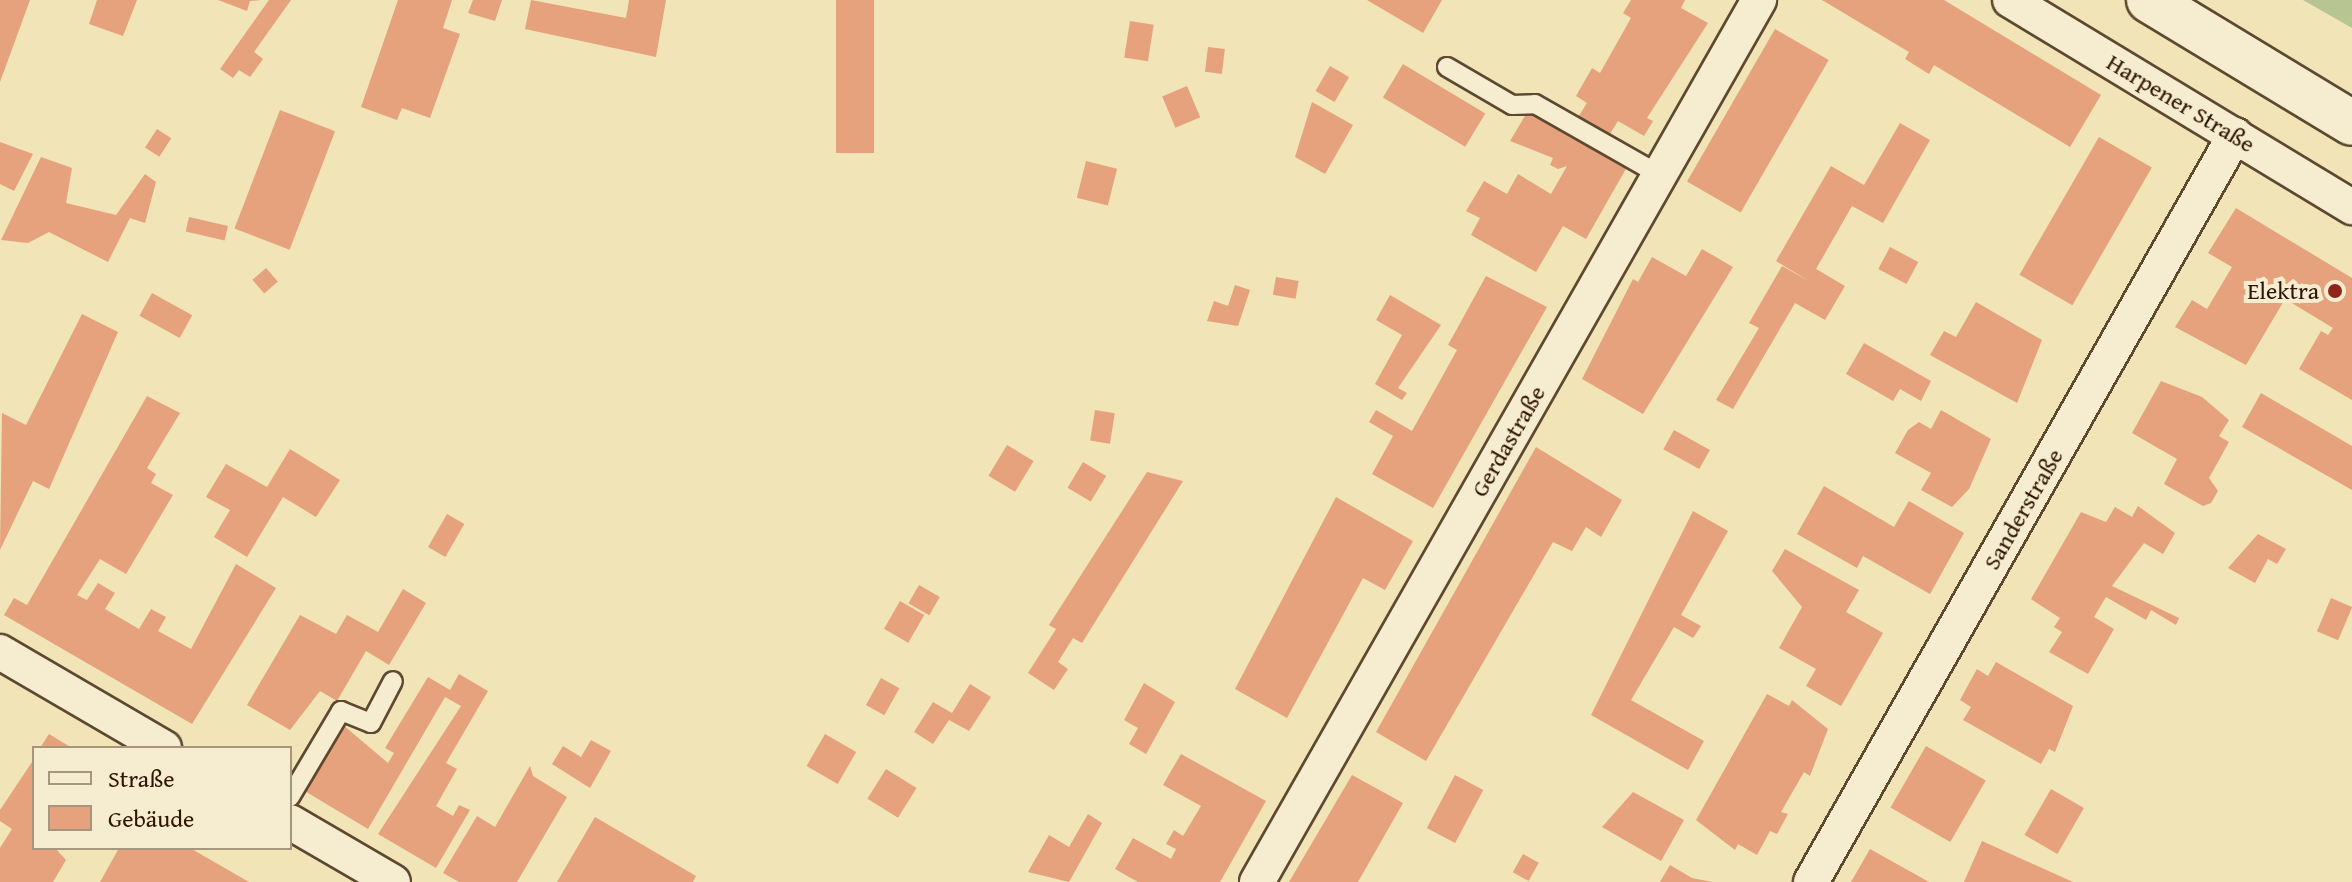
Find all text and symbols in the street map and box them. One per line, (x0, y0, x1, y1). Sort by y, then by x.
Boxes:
street label: Harpener Straße (2102, 47, 2260, 159)
place label: Elektra (2247, 277, 2319, 305)
marker: Elektra (2326, 282, 2344, 300)
street label: Gerdastraße (1465, 380, 1551, 502)
street label: Sanderstraße (1977, 443, 2069, 575)
legend (32, 746, 292, 850)
text: Straße (108, 761, 175, 796)
text: Gebäude (108, 801, 194, 836)

